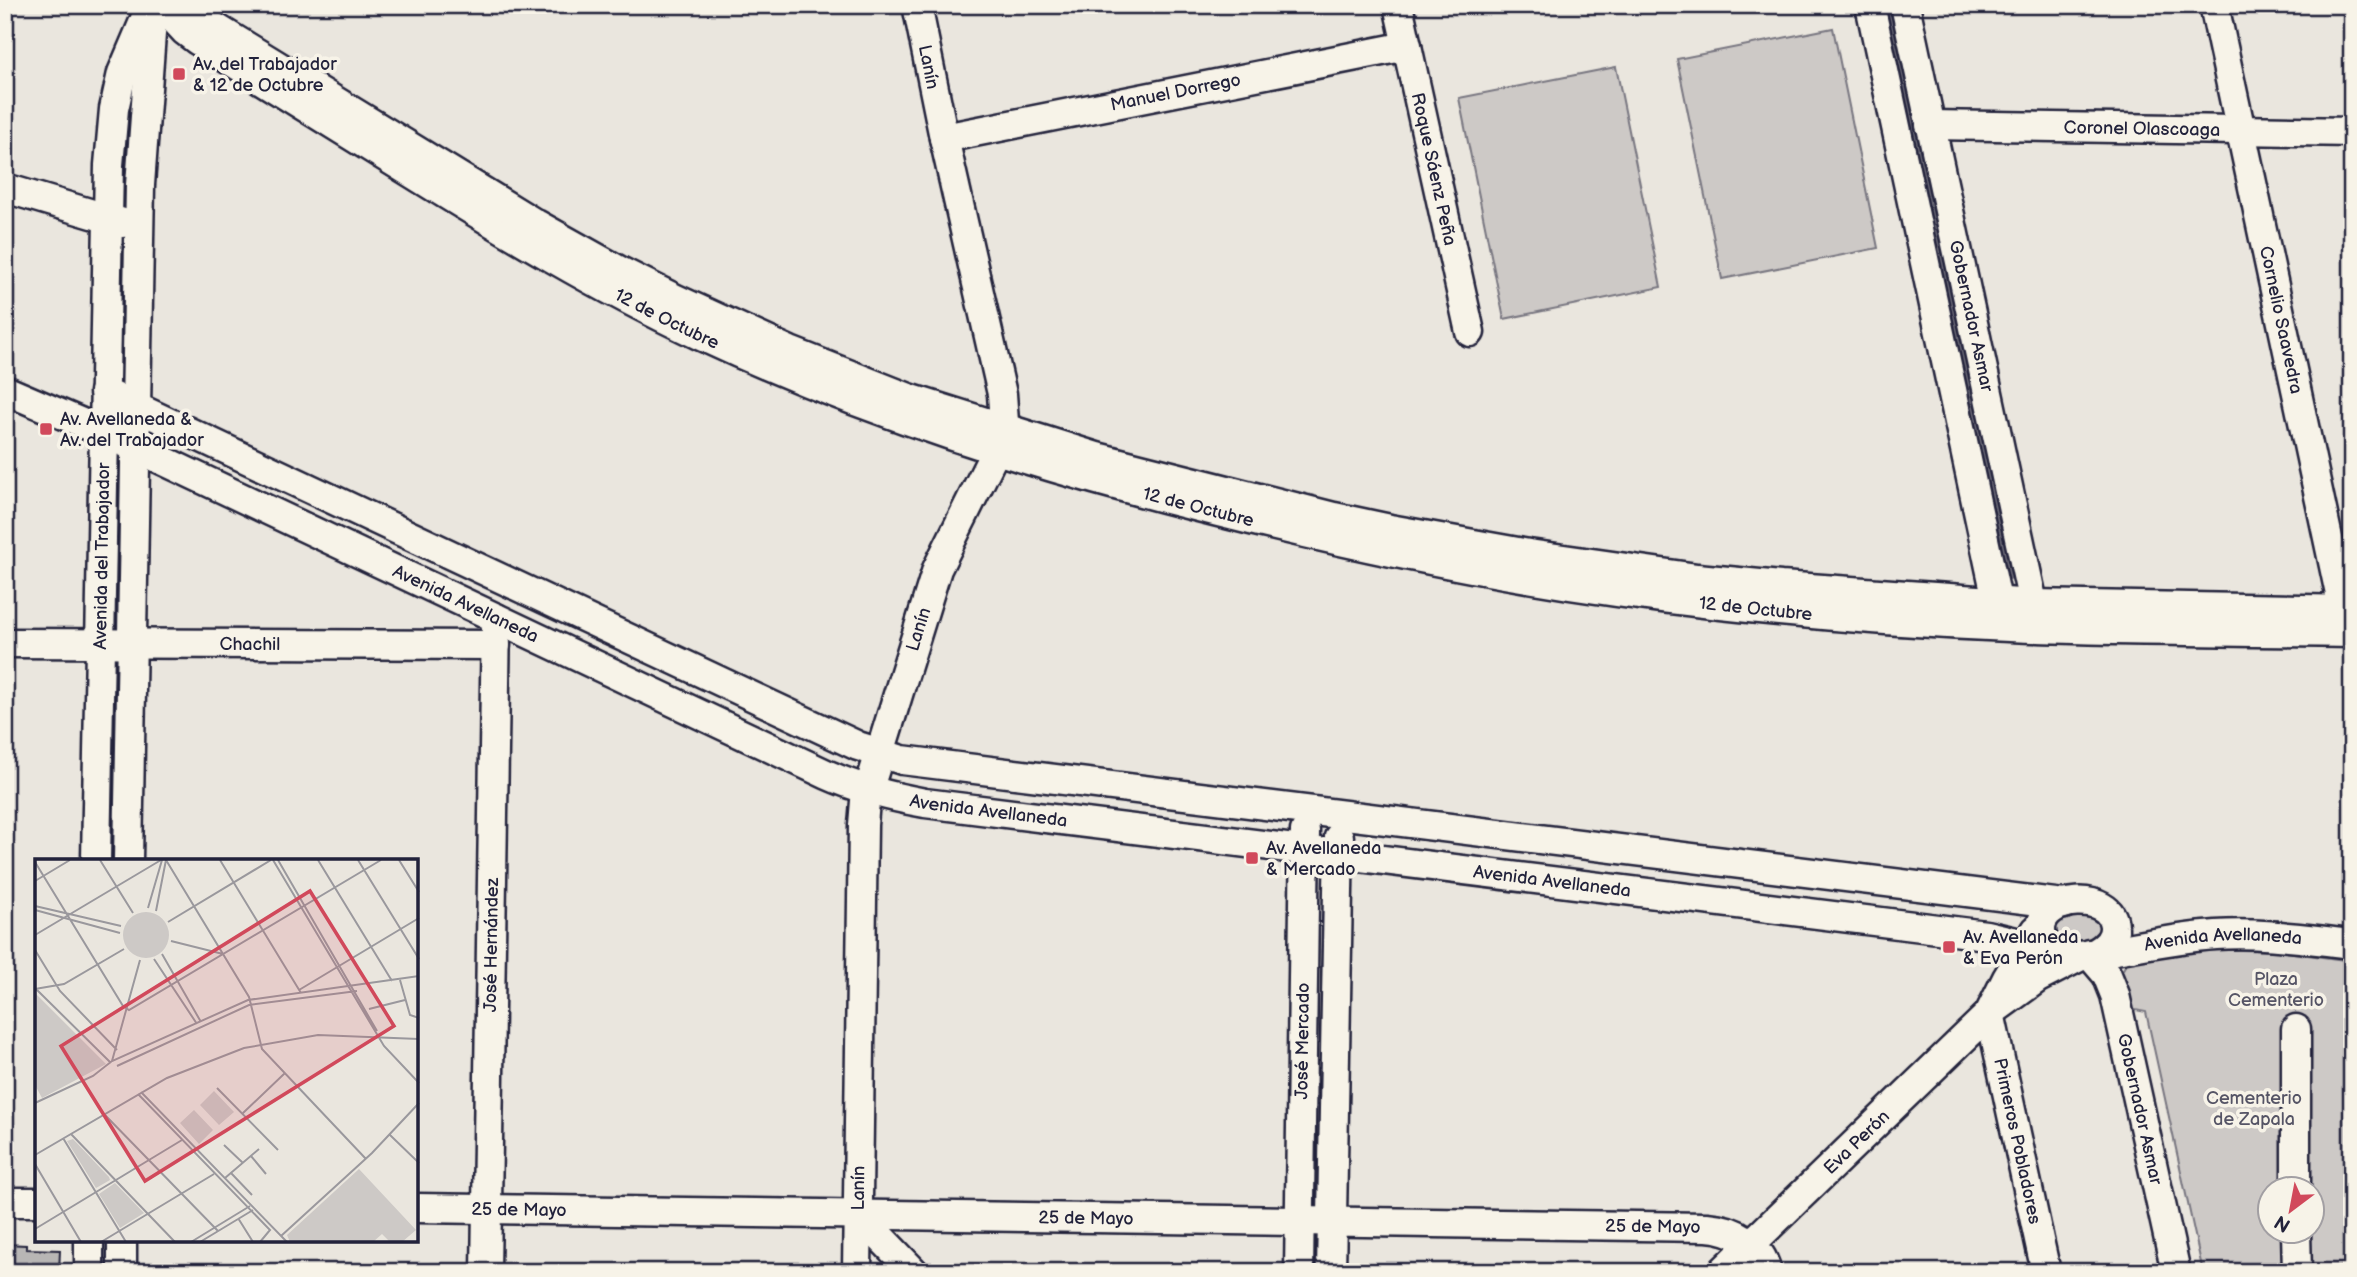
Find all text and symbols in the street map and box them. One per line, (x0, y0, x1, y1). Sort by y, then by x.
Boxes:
street label: Lanín (914, 43, 943, 91)
place label: Av. del Trabajador & 12 de Octubre (193, 54, 337, 96)
marker: Av. del Trabajador & 12 de Octubre (171, 66, 187, 82)
street label: Manuel Dorrego (1109, 69, 1243, 116)
street label: Roque Sáenz Peña (1407, 91, 1461, 248)
street label: Coronel Olascoaga (2064, 117, 2220, 141)
street label: Gobernador Asmar (1945, 238, 1998, 394)
street label: Cornelio Saavedra (2255, 244, 2307, 396)
street label: 12 de Octubre (611, 284, 723, 354)
place label: Av. Avellaneda & Av. del Trabajador (60, 409, 204, 451)
marker: Av. Avellaneda & Av. del Trabajador (38, 421, 54, 437)
street label: Avenida del Trabajador (90, 462, 114, 650)
street label: 12 de Octubre (1140, 483, 1256, 532)
street label: Avenida Avellaneda (389, 561, 542, 648)
street label: 12 de Octubre (1698, 593, 1814, 625)
street label: Lanín (902, 605, 935, 654)
street label: Chachil (220, 634, 280, 655)
street label: Avenida Avellaneda (908, 790, 1069, 832)
place label: Av. Avellaneda & Mercado (1266, 838, 1381, 880)
marker: Av. Avellaneda & Mercado (1244, 850, 1260, 866)
inset map (35, 859, 418, 1242)
street label: Avenida Avellaneda (1472, 861, 1632, 902)
street label: José Hernández (480, 877, 503, 1012)
street label: Avenida Avellaneda (2143, 924, 2303, 956)
place label: Av. Avellaneda & Eva Perón (1963, 927, 2078, 969)
marker: Av. Avellaneda & Eva Perón (1941, 939, 1957, 955)
park label: Plaza Cementerio (2228, 969, 2324, 1011)
street label: José Mercado (1291, 983, 1314, 1099)
street label: Gobernador Asmar (2113, 1032, 2167, 1187)
street label: Primeros Pobladores (1989, 1056, 2045, 1226)
park label: Cementerio de Zapala (2206, 1088, 2302, 1130)
street label: Eva Perón (1820, 1106, 1894, 1179)
street label: Lanín (848, 1166, 869, 1210)
north arrow (2256, 1176, 2326, 1246)
street label: 25 de Mayo (471, 1199, 567, 1221)
street label: 25 de Mayo (1038, 1207, 1134, 1230)
text: N (2271, 1210, 2295, 1237)
street label: 25 de Mayo (1605, 1216, 1701, 1238)

